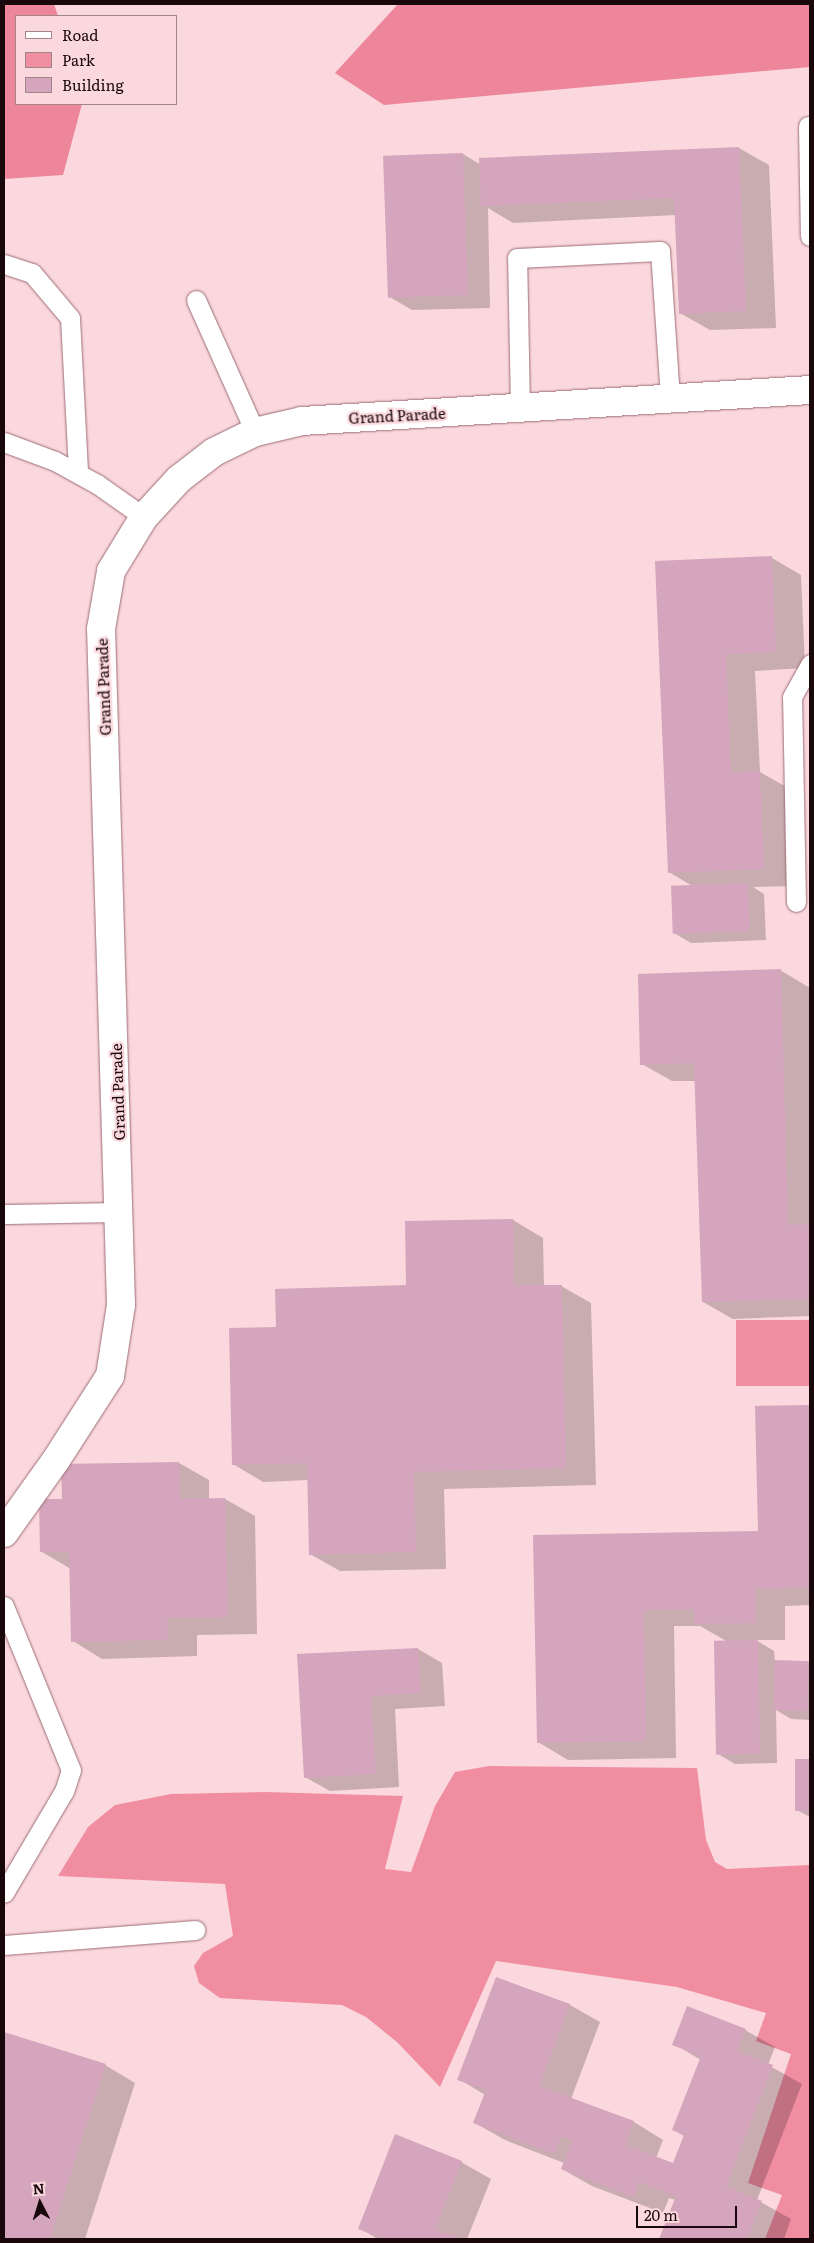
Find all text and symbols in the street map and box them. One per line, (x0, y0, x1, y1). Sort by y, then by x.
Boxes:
legend (15, 15, 178, 105)
text: Road (62, 23, 98, 46)
text: Park (62, 48, 95, 71)
text: Building (62, 73, 124, 96)
street label: Grand Parade (348, 403, 446, 427)
street label: Grand Parade (92, 638, 114, 736)
street label: Grand Parade (106, 1043, 128, 1141)
north arrow (15, 2178, 65, 2228)
text: N (32, 2178, 45, 2199)
scale bar (639, 2196, 740, 2228)
text: 20 m (644, 2203, 678, 2226)

